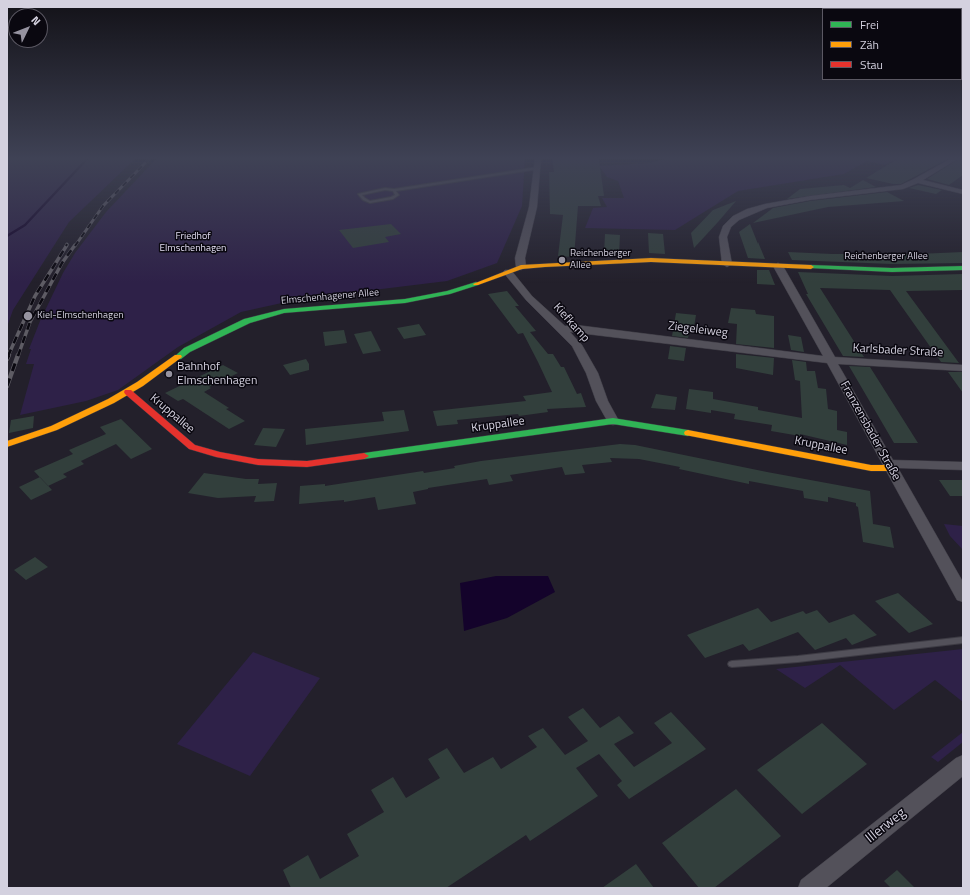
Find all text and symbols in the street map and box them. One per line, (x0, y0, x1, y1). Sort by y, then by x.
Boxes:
north arrow (8, 8, 48, 48)
legend (822, 8, 962, 80)
text: N (28, 12, 44, 29)
text: Frei (860, 15, 879, 34)
text: Zäh (860, 35, 879, 54)
text: Stau (860, 55, 883, 74)
park label: Friedhof Elmschenhagen (160, 231, 226, 254)
place label: Reichenberger Allee (570, 248, 631, 272)
street label: Reichenberger Allee (844, 251, 928, 263)
marker: Reichenberger Allee (557, 255, 567, 265)
street label: Elmschenhagener Allee (280, 287, 380, 307)
street label: Kiefkamp (550, 301, 592, 345)
marker: Kiel-Elmschenhagen (22, 310, 34, 322)
place label: Kiel-Elmschenhagen (37, 310, 124, 322)
street label: Ziegeleiweg (667, 319, 729, 341)
street label: Karlsbader Straße (852, 341, 944, 361)
place label: Bahnhof Elmschenhagen (177, 360, 257, 388)
marker: Bahnhof Elmschenhagen (164, 369, 174, 379)
street label: Franzensbader Straße (837, 379, 903, 483)
street label: Kruppallee (147, 391, 197, 437)
street label: Kruppallee (470, 414, 526, 436)
street label: Kruppallee (793, 434, 849, 458)
street label: Illerweg (863, 805, 909, 847)

